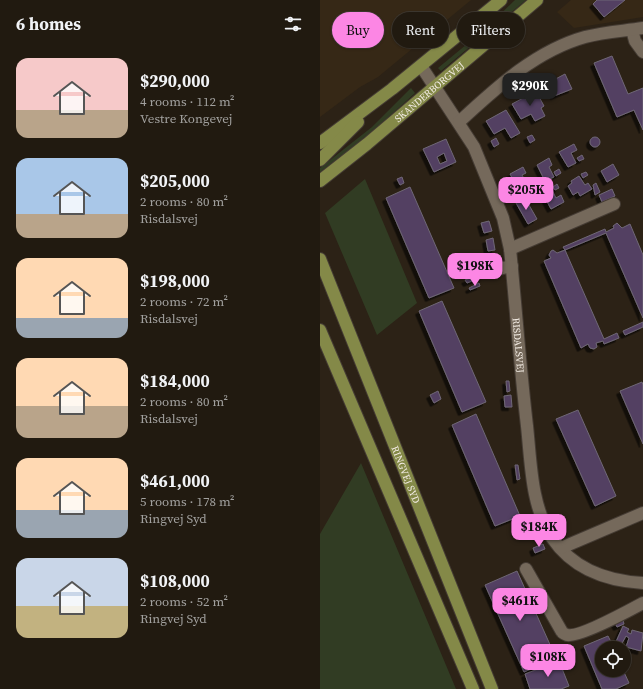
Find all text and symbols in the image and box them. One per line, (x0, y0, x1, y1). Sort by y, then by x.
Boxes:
text: 6 homes (16, 12, 81, 36)
chip: Buy (332, 12, 384, 48)
chip: Rent (392, 12, 449, 48)
chip: Filters (457, 12, 525, 48)
icon: filters (282, 13, 304, 35)
street label: SKANDERBORGVEJ (391, 58, 467, 125)
text: $290,000 (140, 69, 210, 93)
pin: $290K (502, 73, 558, 107)
icon: home (48, 74, 96, 122)
text: $290K (511, 77, 549, 94)
text: 4 rooms · 112 m² (140, 93, 235, 110)
text: Vestre Kongevej (140, 110, 232, 127)
text: $205,000 (140, 169, 210, 193)
icon: home (48, 174, 96, 222)
pin: $205K (498, 177, 554, 211)
text: $205K (507, 181, 545, 198)
text: 2 rooms · 80 m² (140, 193, 228, 210)
text: Risdalsvej (140, 210, 198, 227)
pin: $198K (447, 253, 503, 287)
text: $198K (456, 257, 494, 274)
text: $198,000 (140, 269, 210, 293)
icon: home (48, 274, 96, 322)
text: 2 rooms · 72 m² (140, 293, 228, 310)
text: Risdalsvej (140, 310, 198, 327)
street label: RISDALSVEJ (510, 317, 528, 374)
text: $184,000 (140, 369, 210, 393)
icon: home (48, 374, 96, 422)
text: 2 rooms · 80 m² (140, 393, 228, 410)
text: Risdalsvej (140, 410, 198, 427)
street label: RINGVEJ SYD (389, 444, 424, 505)
text: $461,000 (140, 469, 210, 493)
icon: home (48, 474, 96, 522)
text: 5 rooms · 178 m² (140, 493, 235, 510)
text: Ringvej Syd (140, 510, 207, 527)
pin: $184K (511, 514, 567, 548)
text: $184K (520, 518, 558, 535)
text: $108,000 (140, 569, 210, 593)
icon: home (48, 574, 96, 622)
pin: $461K (492, 588, 548, 622)
text: $461K (501, 592, 539, 609)
text: 2 rooms · 52 m² (140, 593, 228, 610)
text: Ringvej Syd (140, 610, 207, 627)
map controls (595, 641, 631, 677)
button: locate (595, 641, 631, 677)
pin: $108K (520, 644, 576, 678)
text: $108K (529, 648, 567, 665)

